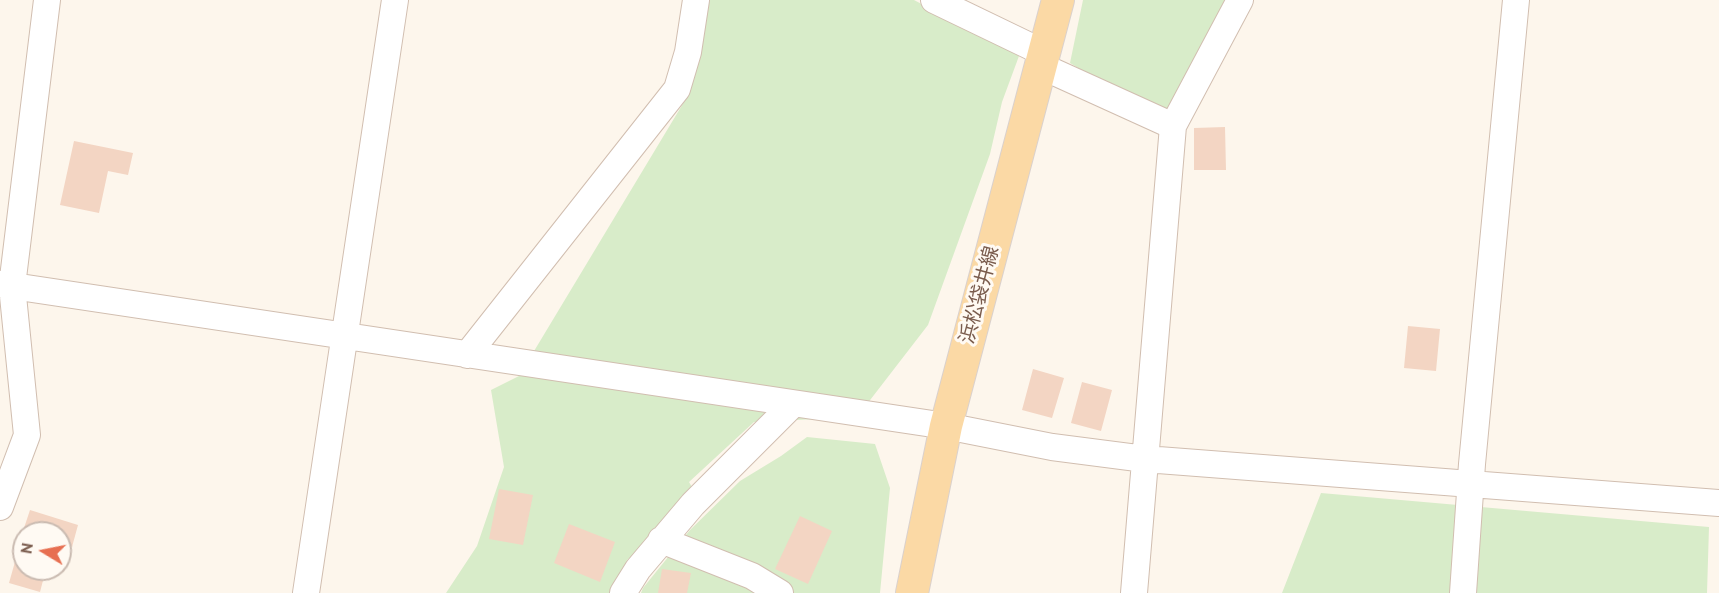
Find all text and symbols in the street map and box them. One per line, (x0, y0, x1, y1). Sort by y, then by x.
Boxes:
street label: 浜松袋井線 (955, 244, 1005, 346)
north arrow (12, 521, 72, 581)
text: N (15, 541, 37, 555)

